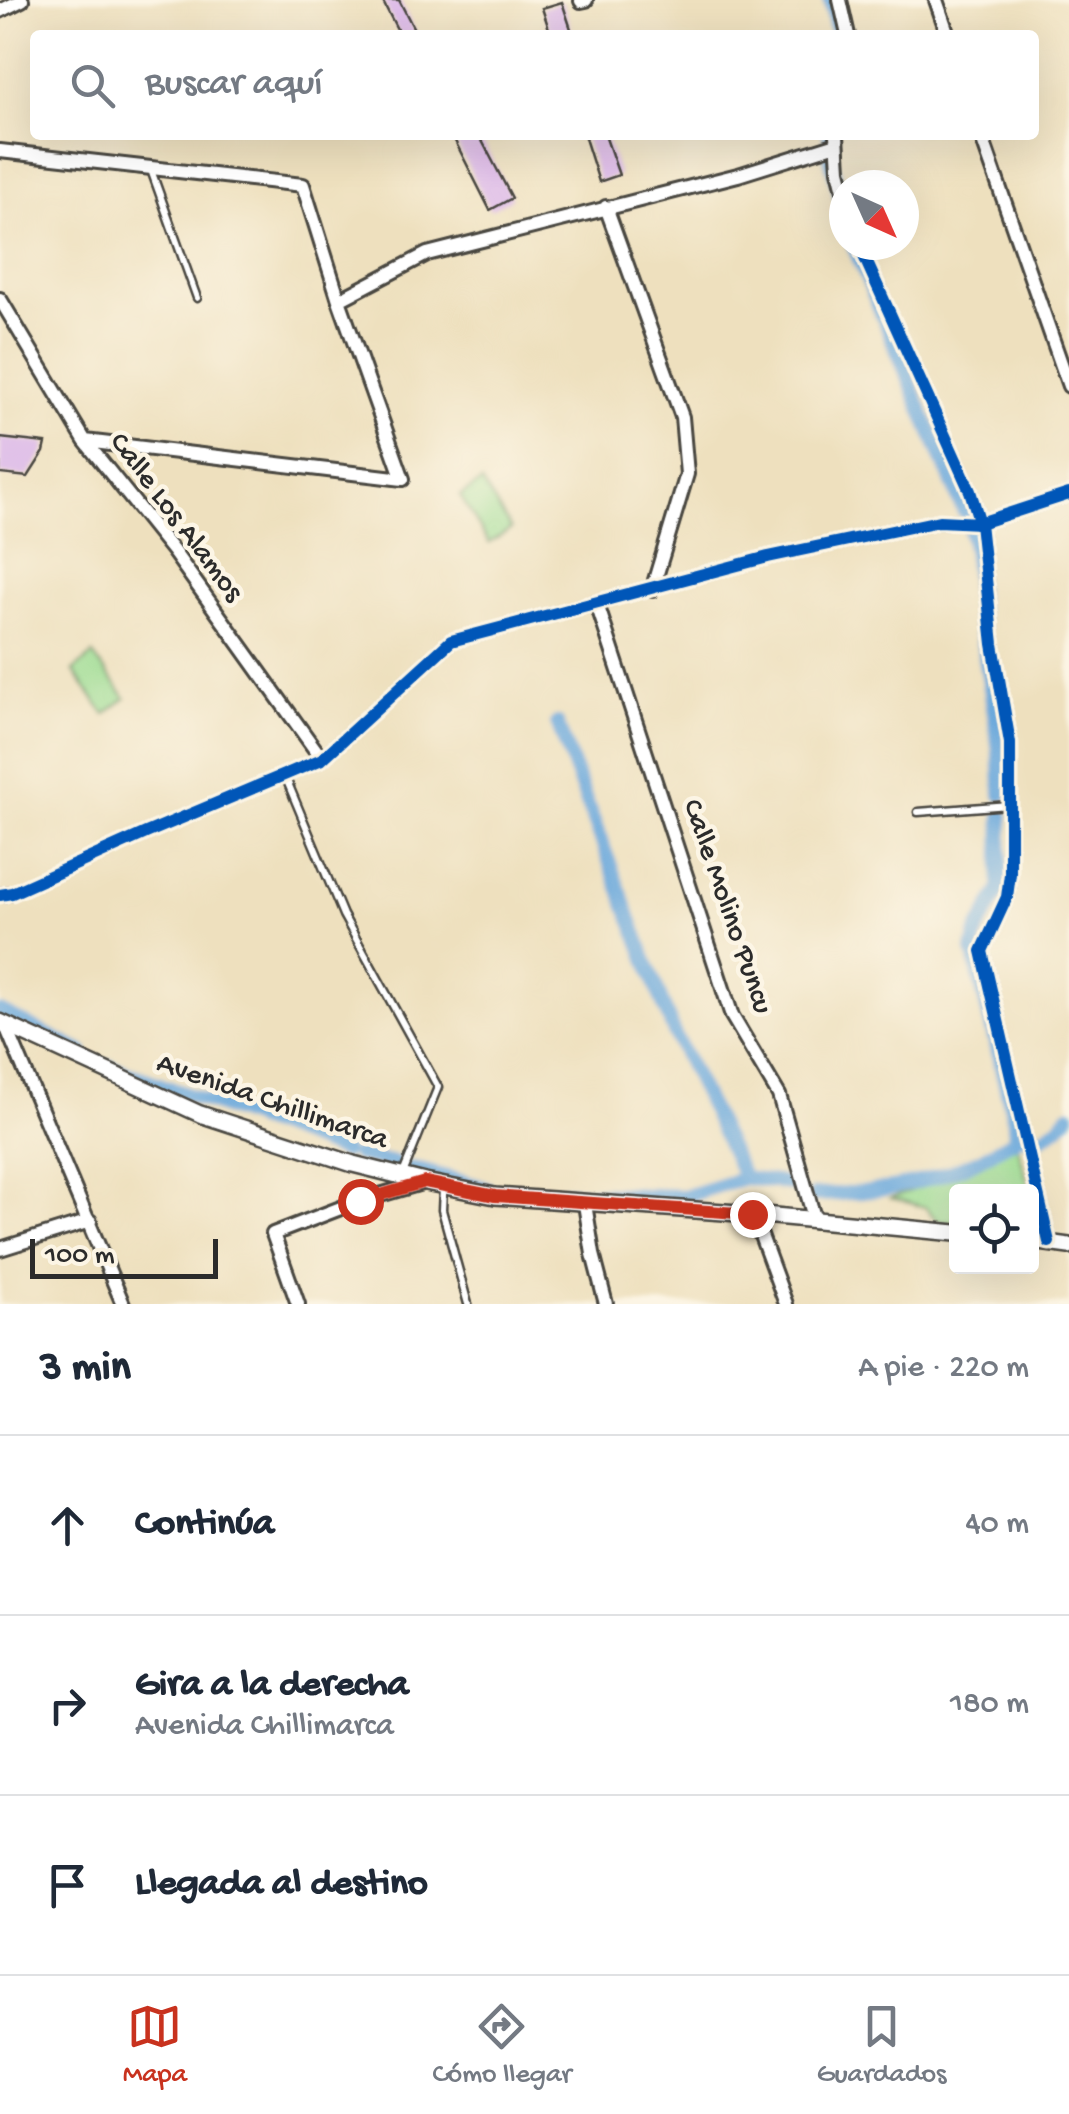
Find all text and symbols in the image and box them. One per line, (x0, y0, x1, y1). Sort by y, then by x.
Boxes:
search box (30, 30, 1039, 140)
icon: search (65, 58, 120, 113)
text: Buscar aquí (145, 63, 323, 107)
north arrow (829, 170, 919, 260)
street label: Calle Los Alamos (100, 427, 250, 610)
street label: Calle Molino Puncu (673, 795, 779, 1019)
street label: Avenida Chillimarca (152, 1047, 394, 1159)
route start (338, 1179, 384, 1225)
map controls (949, 1184, 1039, 1274)
button: locate (949, 1184, 1039, 1274)
route end (730, 1192, 776, 1238)
scale bar (30, 1234, 218, 1278)
text: 100 m (45, 1240, 115, 1273)
text: 3 min (40, 1345, 131, 1394)
text: A pie · 220 m (858, 1350, 1029, 1388)
icon: ahead (40, 1498, 95, 1553)
text: Continúa (135, 1503, 274, 1547)
text: 40 m (965, 1506, 1029, 1544)
text: Gira a la derecha (135, 1664, 409, 1708)
icon: right (40, 1678, 95, 1733)
text: 180 m (950, 1686, 1029, 1724)
text: Avenida Chillimarca (135, 1708, 394, 1746)
icon: arrive (40, 1858, 95, 1913)
text: Llegada al destino (135, 1863, 428, 1907)
tab: Mapa (123, 1999, 187, 2092)
tab: Cómo llegar (432, 1999, 571, 2092)
tab: Guardados (817, 1999, 946, 2092)

